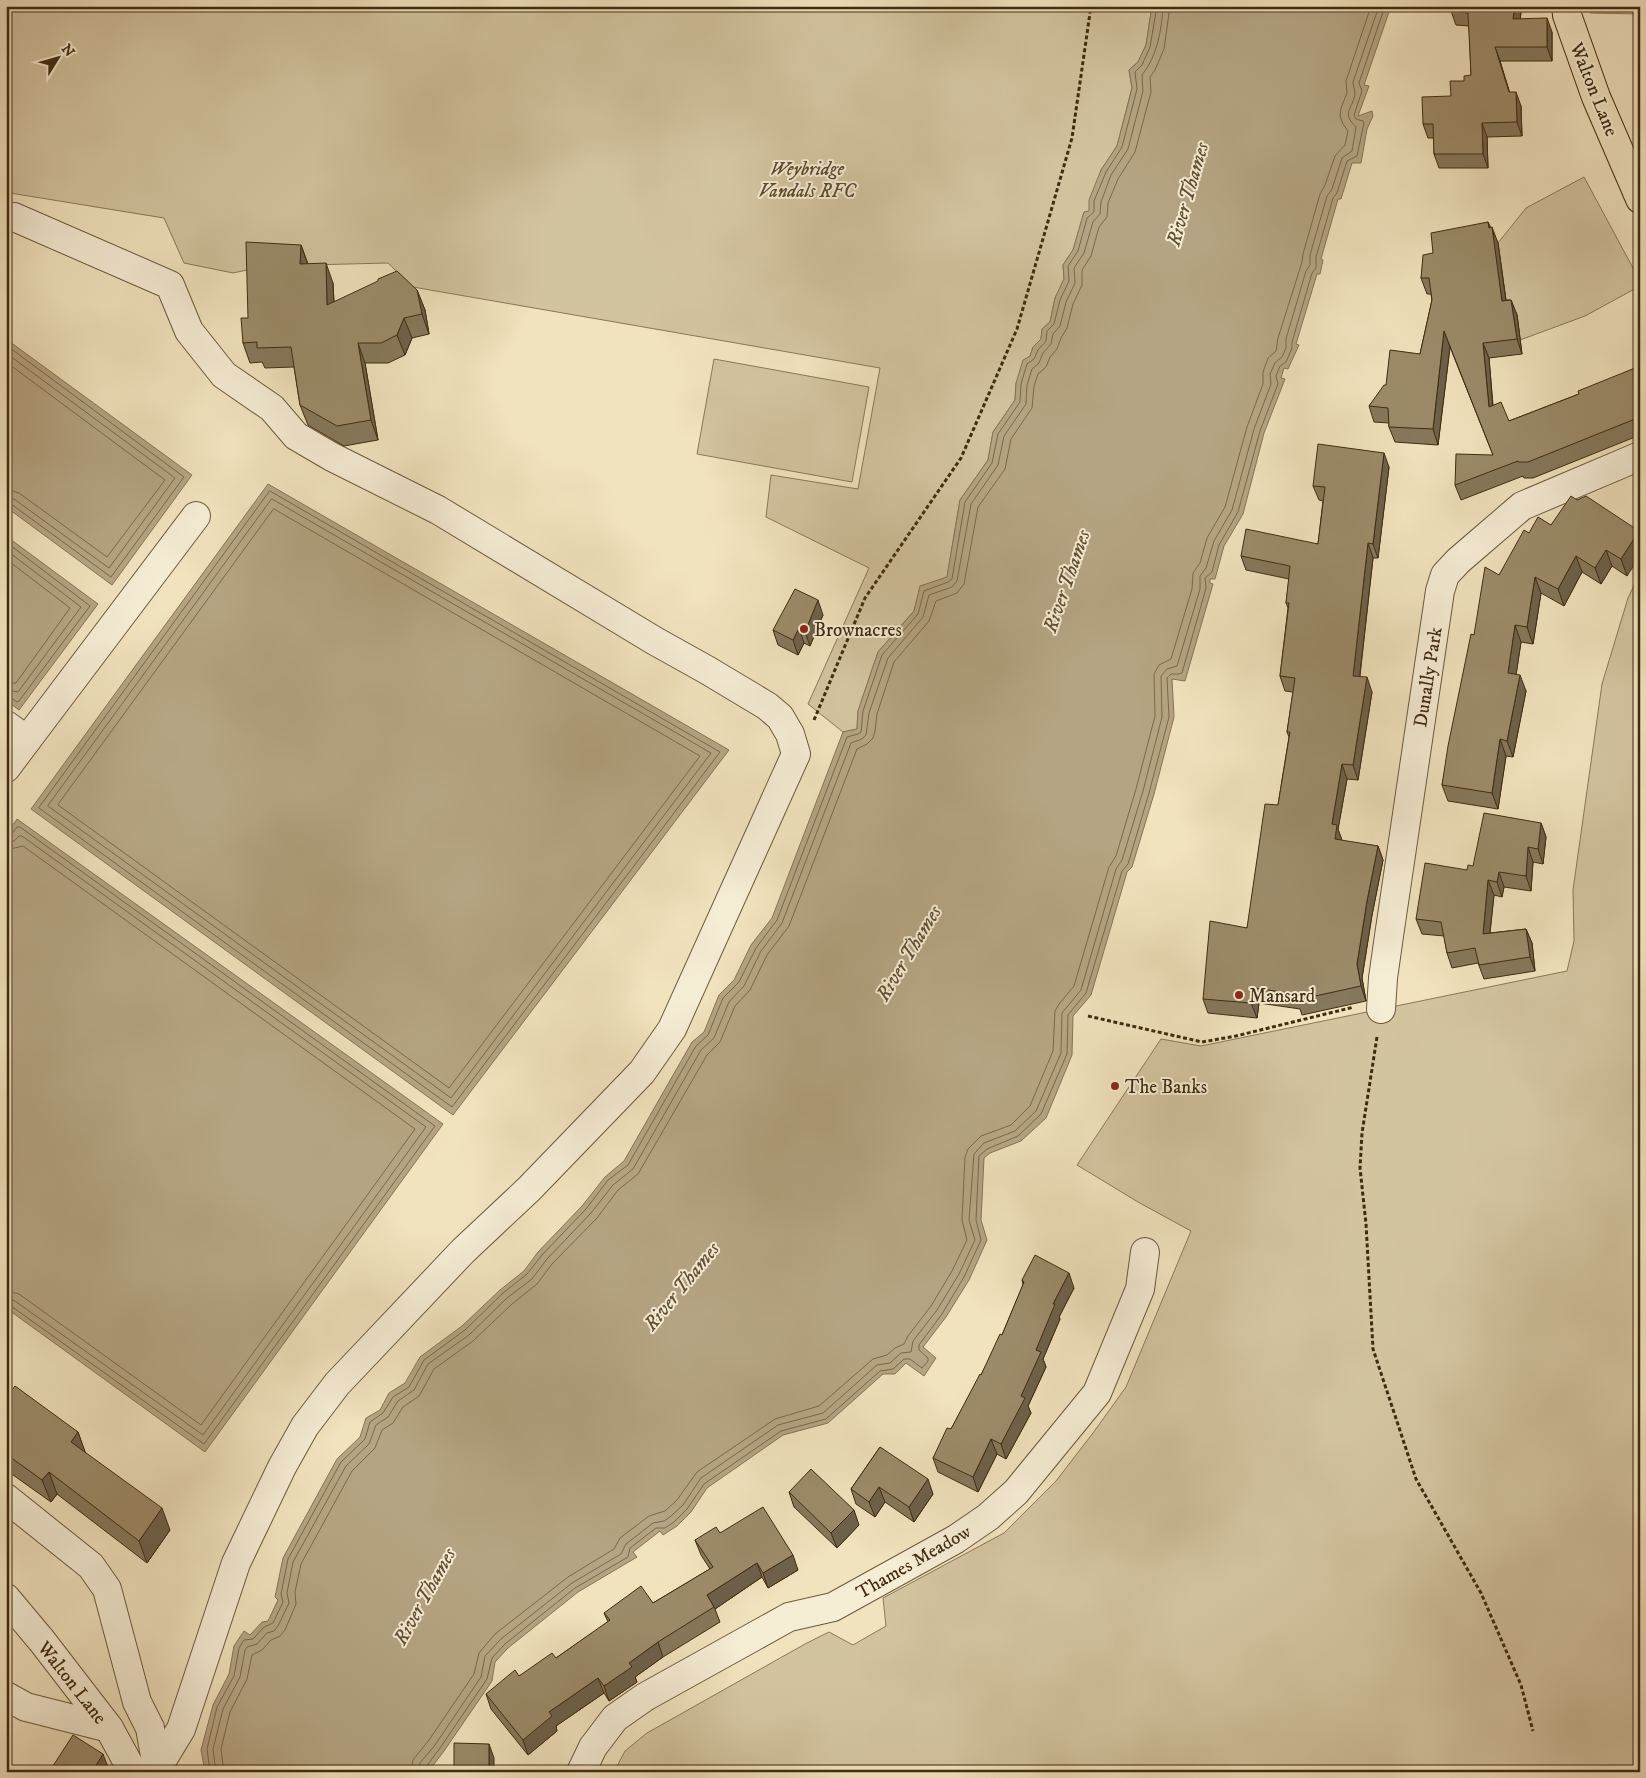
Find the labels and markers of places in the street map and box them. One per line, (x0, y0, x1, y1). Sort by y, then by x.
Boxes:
place label: Brownacres (814, 619, 902, 642)
marker: Brownacres (798, 623, 810, 635)
place label: Mansard (1249, 985, 1316, 1008)
marker: Mansard (1233, 989, 1245, 1001)
place label: The Banks (1125, 1076, 1207, 1099)
marker: The Banks (1109, 1080, 1121, 1092)

